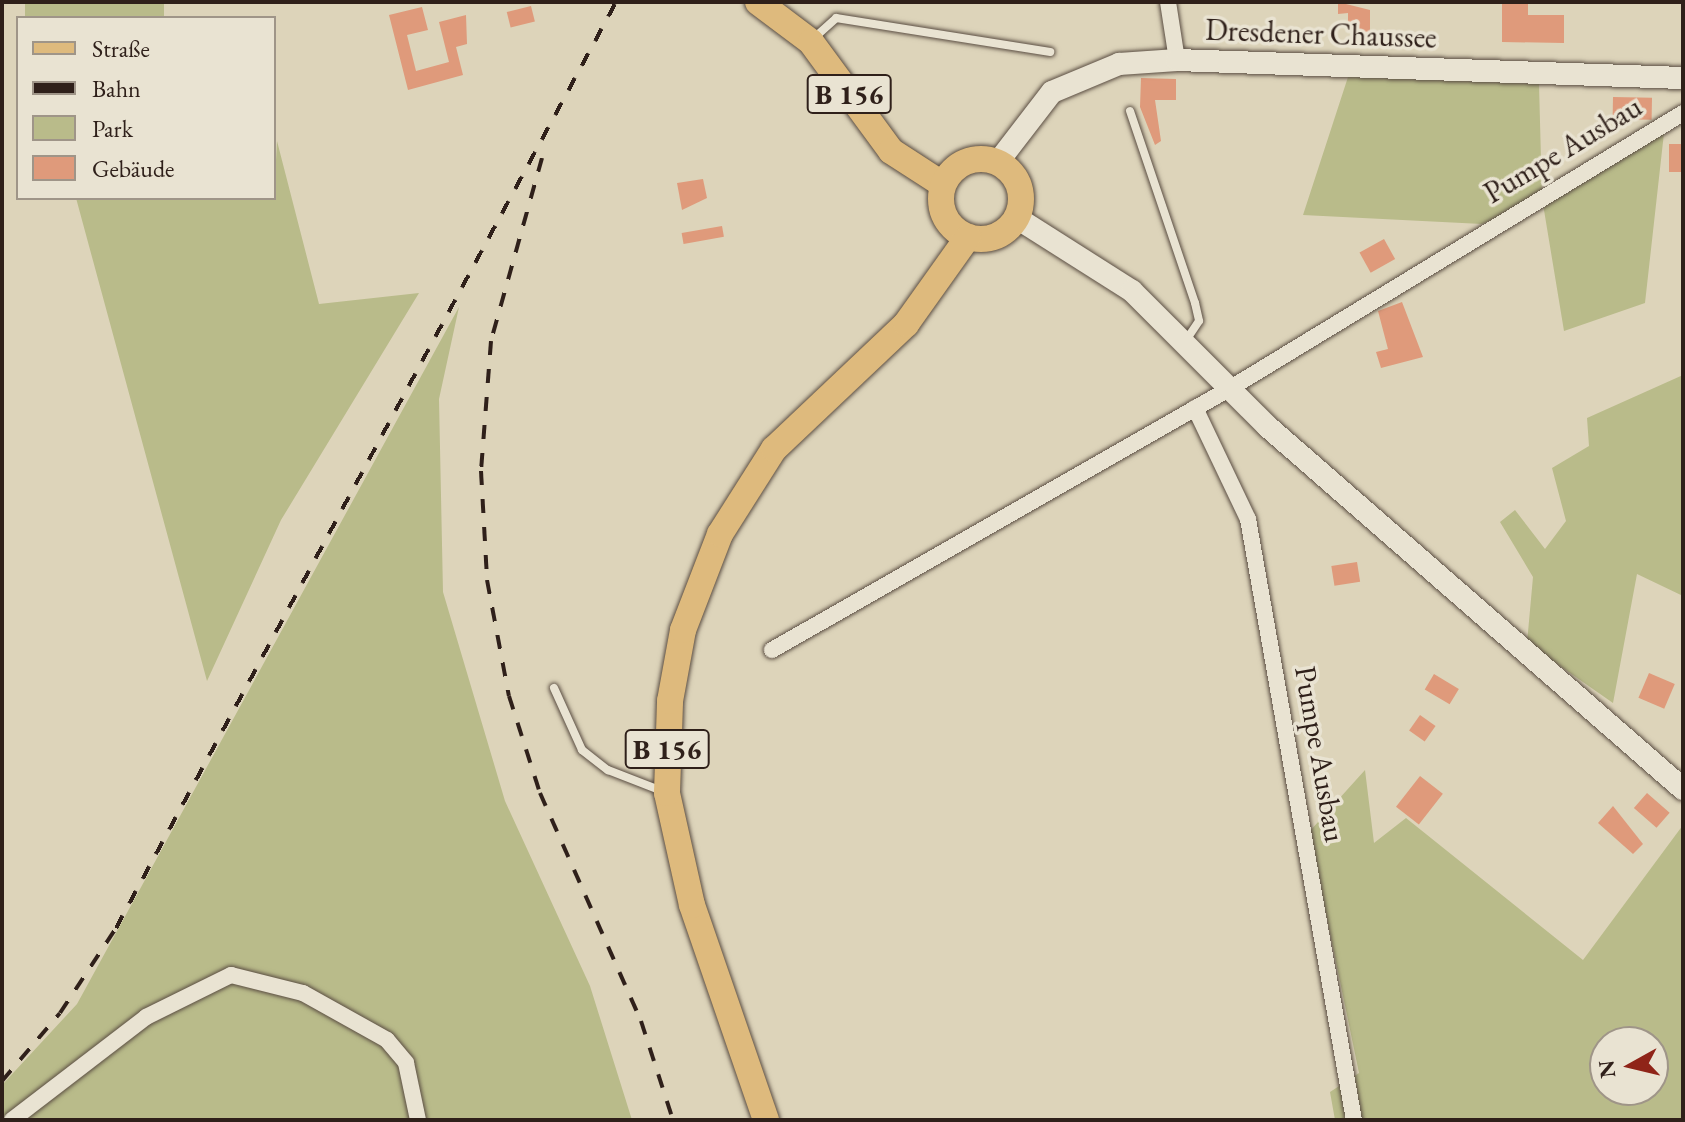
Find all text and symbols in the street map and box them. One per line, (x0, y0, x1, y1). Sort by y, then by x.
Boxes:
street label: Dresdener Chaussee (1205, 12, 1437, 56)
legend (16, 16, 276, 200)
text: Straße (92, 33, 150, 64)
road number: B 156 (805, 70, 893, 118)
text: Bahn (92, 73, 141, 104)
street label: Pumpe Ausbau (1477, 89, 1649, 211)
text: Park (92, 113, 133, 144)
text: Gebäude (92, 153, 174, 184)
street label: Pumpe Ausbau (1287, 663, 1353, 845)
road number: B 156 (623, 725, 711, 773)
north arrow (1589, 1026, 1669, 1106)
text: N (1591, 1058, 1622, 1080)

